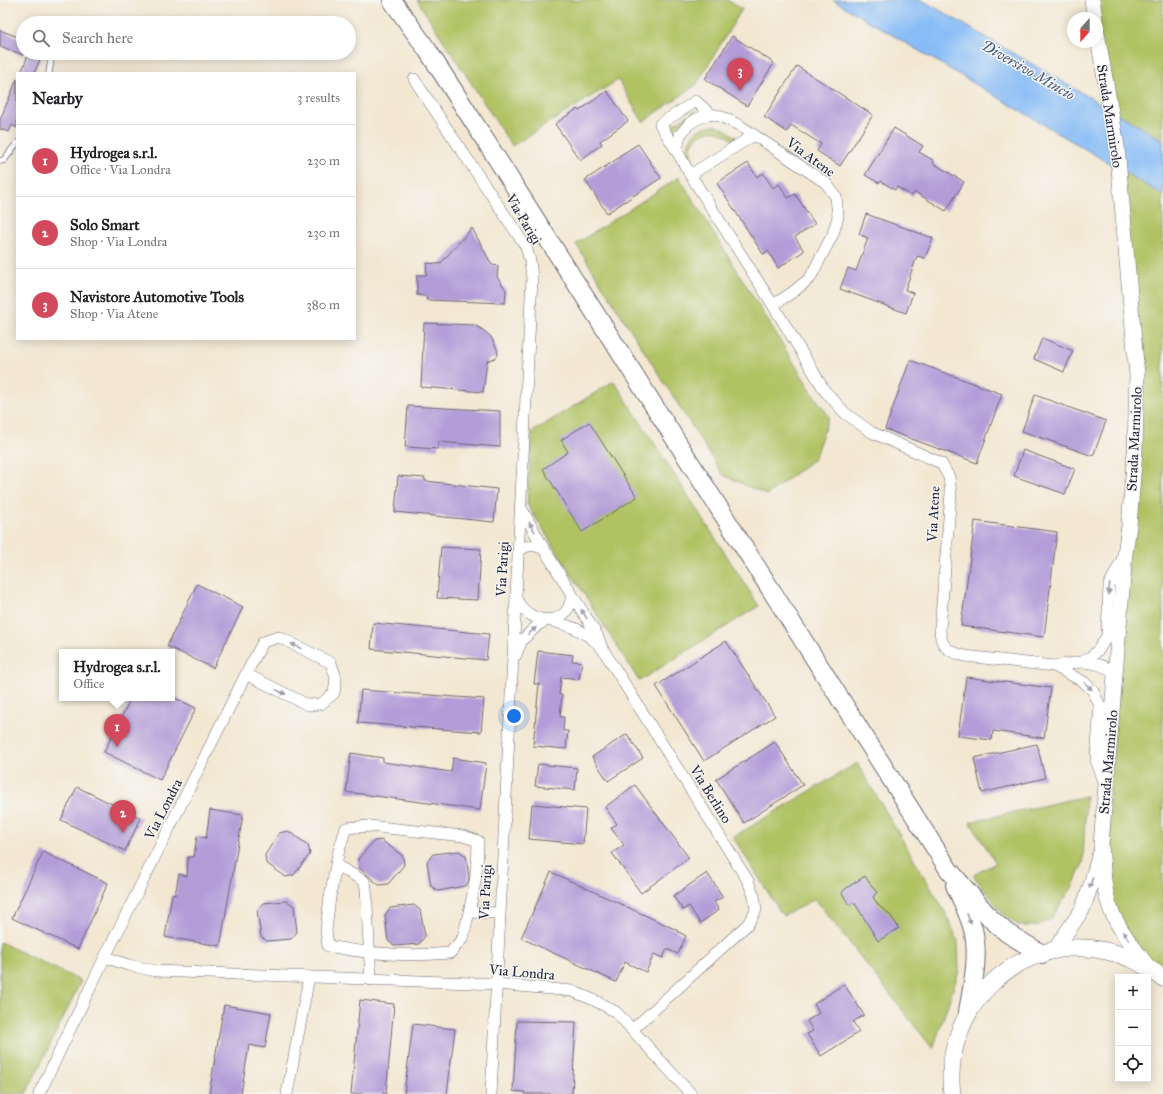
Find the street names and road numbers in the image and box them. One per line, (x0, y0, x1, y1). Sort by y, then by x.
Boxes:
street label: Strada Marmirolo (1093, 63, 1126, 169)
street label: Via Atene (782, 133, 838, 181)
street label: Via Parigi (501, 190, 545, 248)
street label: Strada Marmirolo (1123, 386, 1146, 492)
street label: Via Atene (923, 485, 943, 543)
street label: Via Parigi (493, 541, 512, 598)
street label: Strada Marmirolo (1095, 709, 1122, 815)
street label: Via Berlino (686, 761, 735, 826)
street label: Via Londra (140, 776, 186, 843)
street label: Via Parigi (476, 864, 495, 921)
street label: Via Londra (487, 961, 556, 984)

